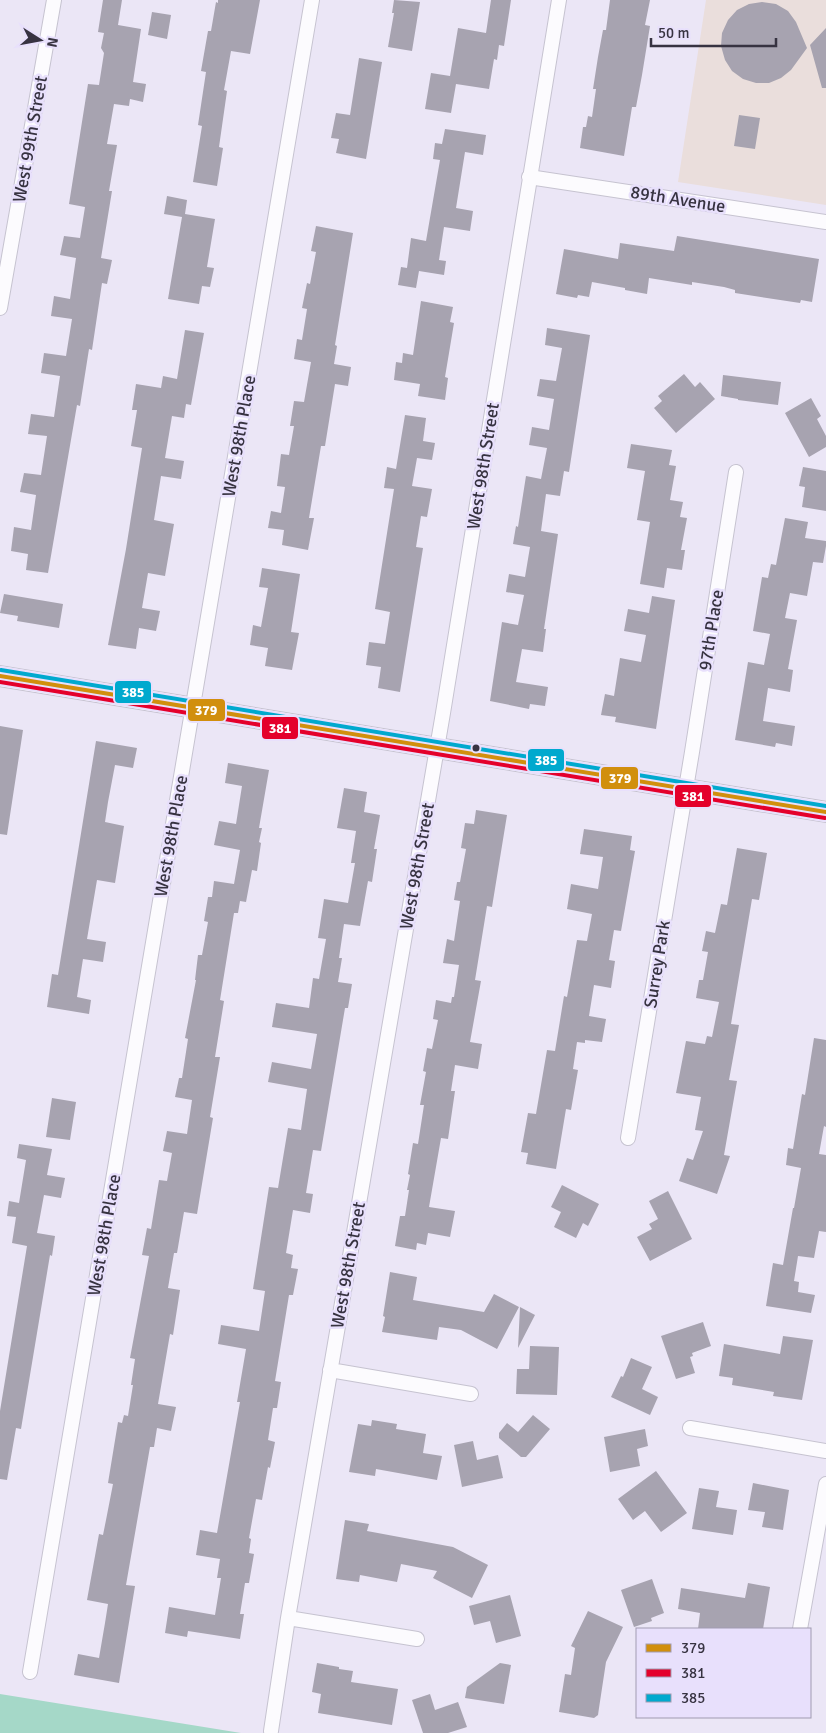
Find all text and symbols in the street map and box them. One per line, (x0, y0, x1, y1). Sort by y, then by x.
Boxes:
north arrow (15, 15, 65, 65)
scale bar (651, 15, 776, 47)
text: 50 m (658, 24, 689, 42)
text: N (43, 36, 62, 49)
street label: West 99th Street (8, 74, 52, 204)
street label: 89th Avenue (629, 181, 727, 217)
street label: West 98th Place (217, 373, 261, 499)
street label: West 98th Street (462, 401, 504, 531)
street label: 97th Place (694, 588, 728, 672)
line badge: 385 (114, 680, 152, 704)
text: 385 (122, 684, 144, 701)
line badge: 379 (187, 698, 226, 722)
text: 379 (195, 702, 218, 719)
line badge: 381 (261, 716, 299, 740)
text: 381 (269, 720, 292, 737)
unlabelled marker (471, 743, 481, 753)
line badge: 385 (527, 748, 565, 772)
text: 385 (535, 752, 557, 769)
line badge: 379 (600, 766, 639, 790)
text: 379 (609, 770, 632, 787)
street label: West 98th Place (149, 773, 193, 899)
line badge: 381 (674, 784, 712, 808)
text: 381 (682, 788, 705, 805)
street label: West 98th Street (395, 801, 439, 931)
street label: Surrey Park (639, 919, 675, 1009)
street label: West 98th Place (82, 1172, 126, 1298)
street label: West 98th Street (326, 1200, 370, 1330)
legend (636, 1628, 811, 1718)
text: 379 (681, 1639, 705, 1657)
text: 381 (681, 1664, 705, 1682)
text: 385 (681, 1689, 705, 1707)

